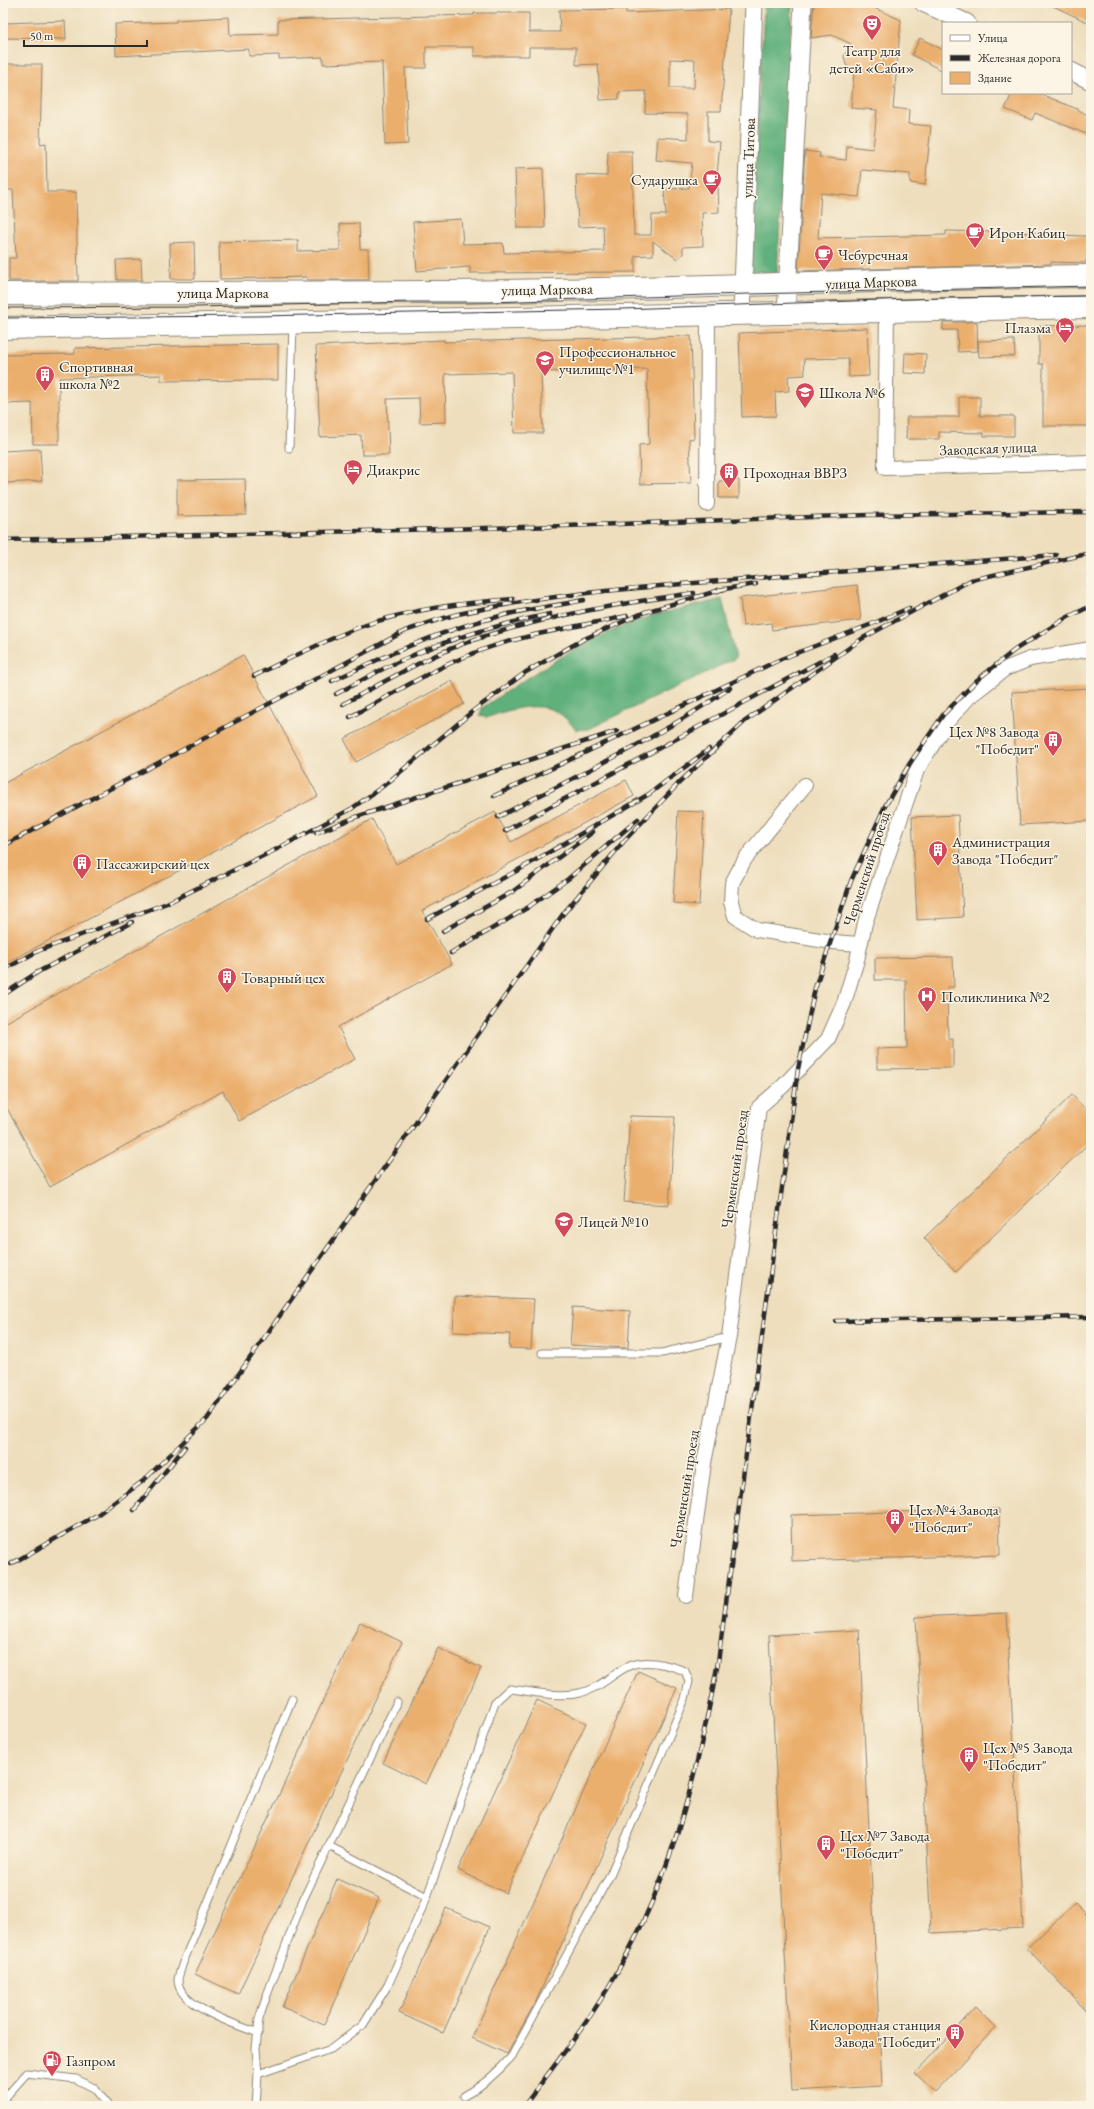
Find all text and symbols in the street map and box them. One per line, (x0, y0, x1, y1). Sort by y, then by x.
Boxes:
theatre icon: Театр для детей «Саби» (861, 13, 883, 41)
scale bar (24, 22, 147, 48)
legend (942, 22, 1072, 94)
text: 50 m (30, 28, 54, 44)
text: Улица (977, 30, 1008, 46)
place label: Театр для детей «Саби» (830, 41, 915, 77)
text: Железная дорога (977, 50, 1061, 66)
text: Здание (978, 70, 1012, 86)
street label: улица Титова (737, 117, 759, 199)
cafe icon: Сударушка (701, 168, 723, 196)
place label: Сударушка (631, 170, 698, 189)
cafe icon: Ирон Кабиц (964, 221, 986, 249)
place label: Ирон Кабиц (989, 223, 1066, 242)
cafe icon: Чебуречная (813, 243, 835, 271)
place label: Чебуречная (838, 245, 908, 264)
street label: улица Маркова (825, 271, 917, 293)
street label: улица Маркова (501, 279, 593, 299)
street label: улица Маркова (177, 283, 269, 302)
hotel icon: Плазма (1054, 316, 1076, 344)
place label: Плазма (1004, 318, 1051, 337)
place label: Профессиональное училище №1 (559, 342, 676, 378)
school or university icon: Профессиональное училище №1 (534, 349, 556, 377)
place label: Спортивная школа №2 (59, 357, 134, 393)
building icon: Спортивная школа №2 (34, 364, 56, 392)
school or university icon: Школа №6 (794, 381, 816, 409)
place label: Школа №6 (819, 383, 885, 402)
street label: Заводская улица (939, 437, 1037, 459)
hotel icon: Диакрис (342, 458, 364, 486)
place label: Диакрис (367, 460, 420, 479)
building icon: Проходная ВВРЗ (718, 461, 740, 489)
place label: Проходная ВВРЗ (743, 463, 847, 482)
place label: Цех №8 Завода "Победит" (949, 722, 1039, 758)
building icon: Цех №8 Завода "Победит" (1042, 729, 1064, 757)
street label: Черменский проезд (838, 809, 894, 929)
place label: Администрация Завода "Победит" (951, 832, 1058, 868)
building icon: Администрация Завода "Победит" (927, 839, 949, 867)
building icon: Пассажирский цех (71, 852, 93, 880)
place label: Пассажирский цех (96, 854, 210, 873)
building icon: Товарный цех (216, 966, 238, 994)
place label: Товарный цех (241, 968, 325, 987)
hospital icon: Поликлиника №2 (916, 985, 938, 1013)
place label: Поликлиника №2 (941, 987, 1051, 1006)
street label: Черменский проезд (716, 1108, 752, 1230)
school or university icon: Лицей №10 (553, 1210, 575, 1238)
place label: Лицей №10 (578, 1212, 648, 1231)
street label: Черменский проезд (665, 1428, 703, 1550)
place label: Цех №4 Завода "Победит" (909, 1500, 999, 1536)
building icon: Цех №4 Завода "Победит" (884, 1507, 906, 1535)
place label: Цех №5 Завода "Победит" (983, 1738, 1073, 1774)
building icon: Цех №5 Завода "Победит" (958, 1745, 980, 1773)
place label: Цех №7 Завода "Победит" (840, 1826, 930, 1862)
building icon: Цех №7 Завода "Победит" (815, 1833, 837, 1861)
place label: Кислородная станция Завода "Победит" (809, 2015, 941, 2051)
building icon: Кислородная станция Завода "Победит" (944, 2022, 966, 2050)
fuel station icon: Газпром (41, 2049, 63, 2077)
place label: Газпром (66, 2051, 116, 2070)

